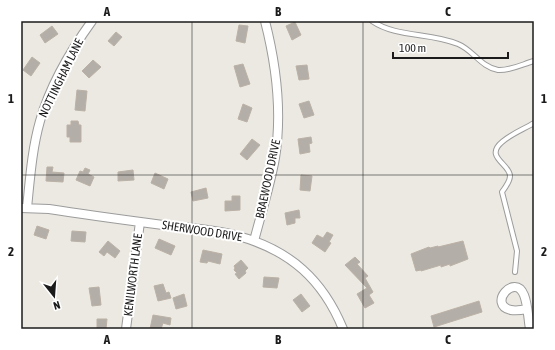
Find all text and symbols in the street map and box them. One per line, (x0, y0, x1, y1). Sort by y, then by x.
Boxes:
text: A (103, 4, 111, 19)
text: B (275, 4, 282, 19)
text: C (445, 4, 451, 19)
scale bar (393, 34, 508, 60)
street label: NOTTINGHAM LANE (36, 36, 86, 120)
text: 100 m (399, 41, 426, 55)
text: 1 (8, 91, 14, 106)
text: 1 (541, 91, 547, 106)
street label: BRAEWOOD DRIVE (253, 138, 283, 220)
street label: SHERWOOD DRIVE (161, 218, 243, 244)
street label: KENILWORTH LANE (121, 233, 145, 317)
text: 2 (8, 244, 14, 259)
text: 2 (541, 244, 547, 259)
north arrow (34, 276, 74, 316)
text: N (52, 299, 62, 312)
text: A (103, 332, 111, 347)
text: B (275, 332, 282, 347)
text: C (445, 332, 451, 347)

